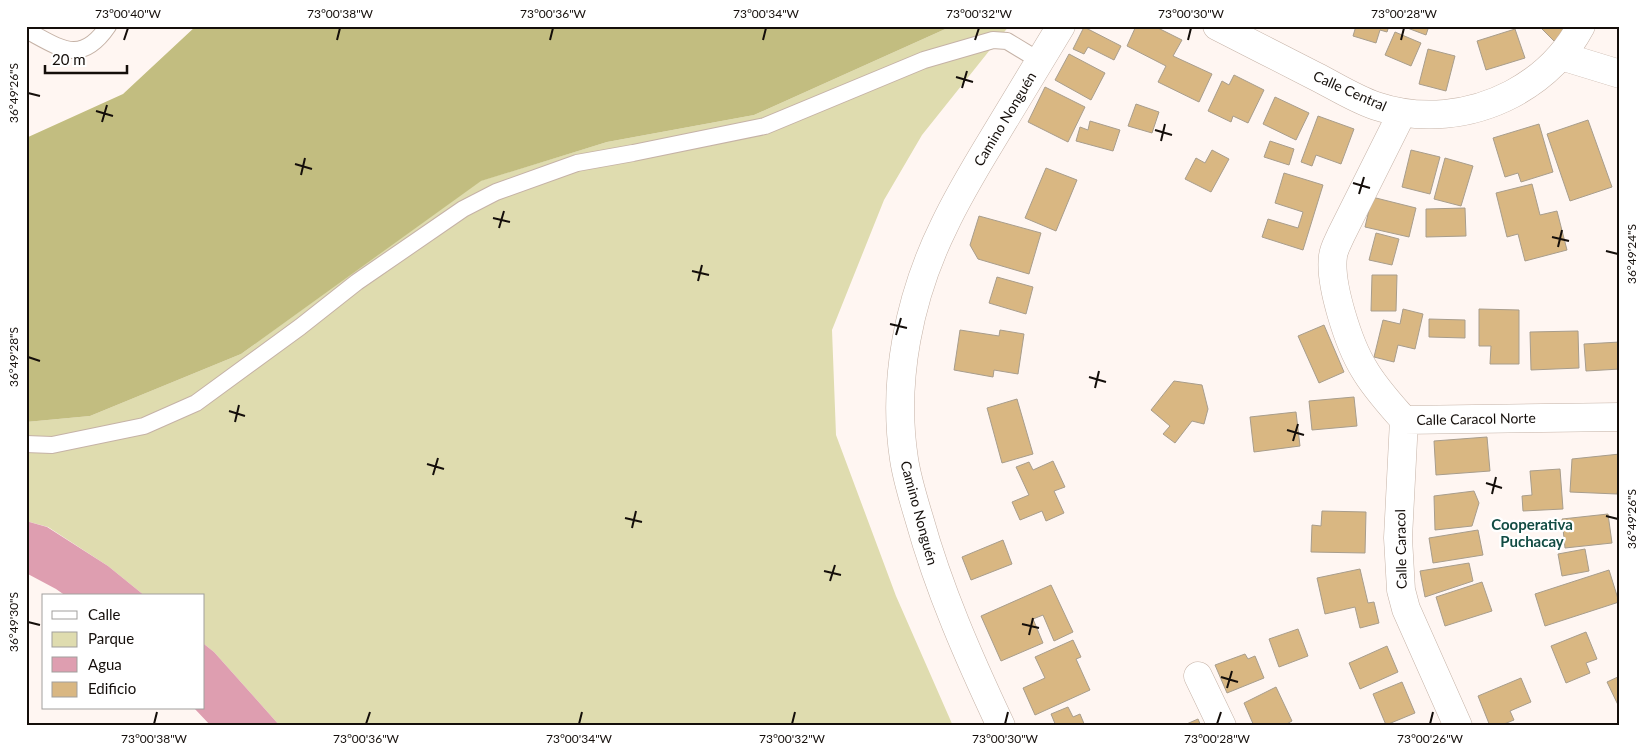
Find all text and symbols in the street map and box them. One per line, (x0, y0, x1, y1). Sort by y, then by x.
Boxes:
text: 73°00'40"W (95, 6, 162, 21)
text: 73°00'38"W (307, 6, 374, 21)
text: 73°00'36"W (520, 6, 587, 21)
text: 73°00'34"W (733, 6, 800, 21)
text: 73°00'32"W (946, 6, 1013, 21)
text: 73°00'30"W (1158, 6, 1225, 21)
text: 73°00'28"W (1371, 6, 1438, 21)
scale bar (45, 42, 128, 74)
text: 20 m (52, 50, 86, 68)
text: 36°49'26"S (6, 63, 21, 123)
street label: Calle Central (1311, 67, 1390, 114)
street label: Camino Nonguén (970, 68, 1039, 169)
text: 36°49'24"S (1624, 224, 1639, 284)
text: 36°49'28"S (6, 327, 21, 387)
street label: Calle Caracol Norte (1416, 409, 1536, 428)
street label: Camino Nonguén (897, 459, 942, 567)
text: 36°49'26"S (1624, 489, 1639, 549)
street label: Calle Caracol (1391, 509, 1410, 589)
district label: Cooperativa Puchacay (1491, 515, 1573, 550)
text: 36°49'30"S (6, 592, 21, 652)
legend (42, 594, 205, 710)
text: Calle (88, 605, 121, 623)
text: Parque (88, 629, 134, 647)
text: Agua (88, 655, 122, 673)
text: Edificio (88, 679, 136, 697)
text: 73°00'38"W (121, 731, 188, 746)
text: 73°00'36"W (333, 731, 400, 746)
text: 73°00'34"W (546, 731, 613, 746)
text: 73°00'32"W (759, 731, 826, 746)
text: 73°00'30"W (972, 731, 1039, 746)
text: 73°00'28"W (1184, 731, 1251, 746)
text: 73°00'26"W (1397, 731, 1464, 746)

